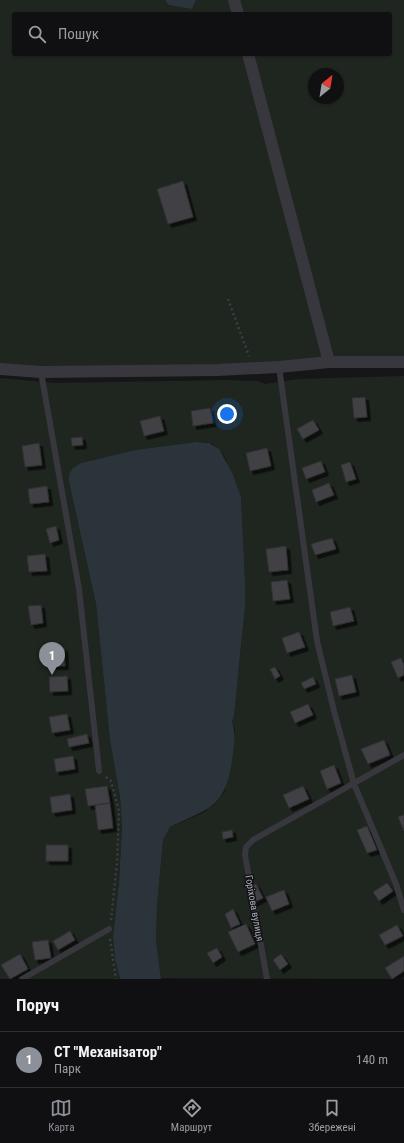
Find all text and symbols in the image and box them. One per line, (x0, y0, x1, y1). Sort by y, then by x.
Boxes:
search box (12, 12, 392, 56)
icon: search (26, 23, 48, 45)
text: Пошук (58, 25, 99, 43)
north arrow (308, 68, 344, 104)
your location (217, 404, 237, 424)
pin: 1 (39, 642, 65, 675)
street label: Горіхова вулиця (243, 874, 266, 942)
text: Поруч (16, 995, 59, 1015)
text: СТ "Механізатор" (54, 1043, 162, 1061)
text: 1 (26, 1052, 32, 1067)
text: 140 m (356, 1052, 388, 1067)
text: Парк (54, 1061, 81, 1076)
tab: Карта (48, 1097, 74, 1134)
tab: Маршрут (171, 1097, 212, 1134)
tab: Збережені (309, 1097, 356, 1134)

